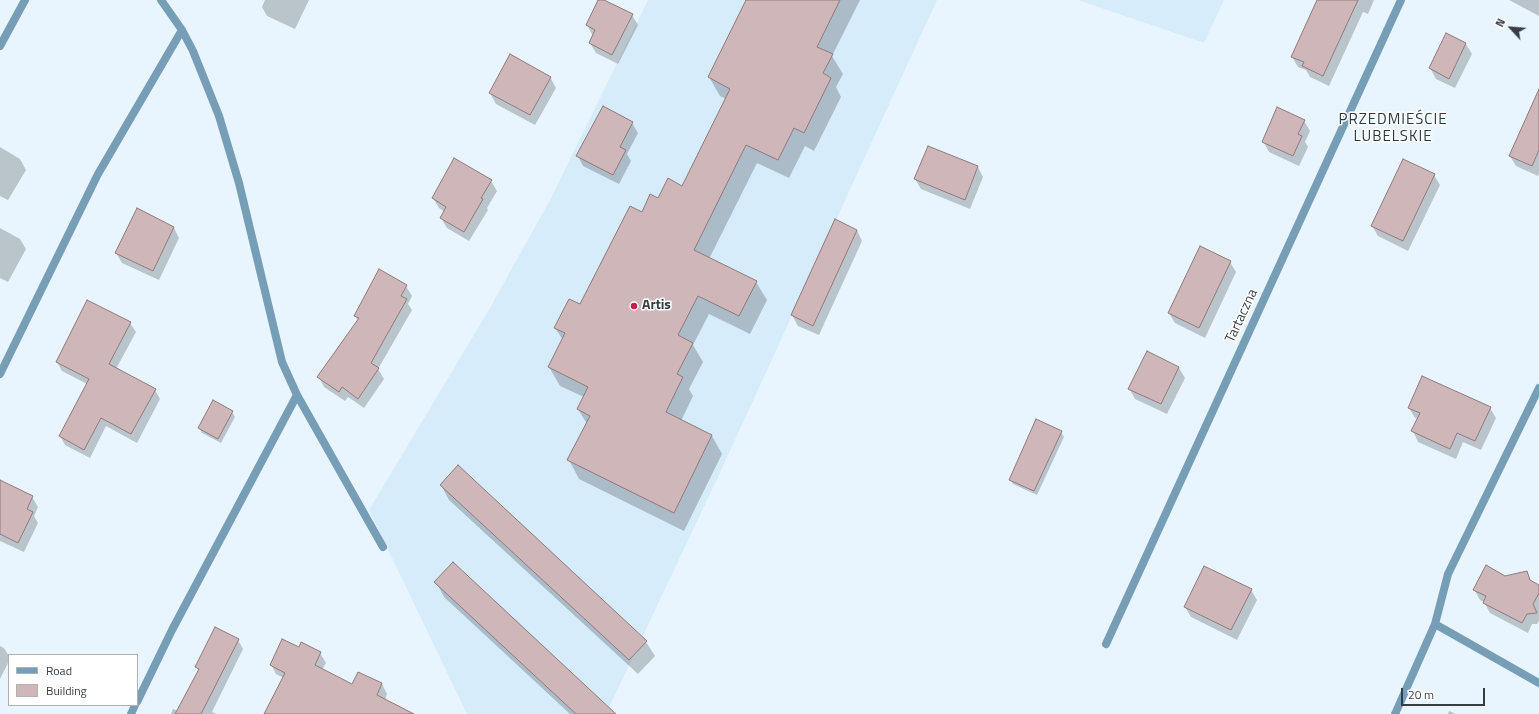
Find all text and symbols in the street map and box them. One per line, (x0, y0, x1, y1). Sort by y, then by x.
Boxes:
north arrow (1491, 8, 1531, 48)
text: N (1491, 16, 1509, 30)
district label: PRZEDMIEŚCIE LUBELSKIE (1339, 111, 1447, 146)
street label: Tartaczna (1222, 287, 1262, 345)
place label: Artis (642, 298, 671, 314)
marker: Artis (629, 301, 639, 311)
legend (8, 654, 138, 706)
text: Road (46, 661, 72, 680)
scale bar (1403, 680, 1487, 706)
text: Building (46, 681, 87, 700)
text: 20 m (1408, 685, 1434, 704)

